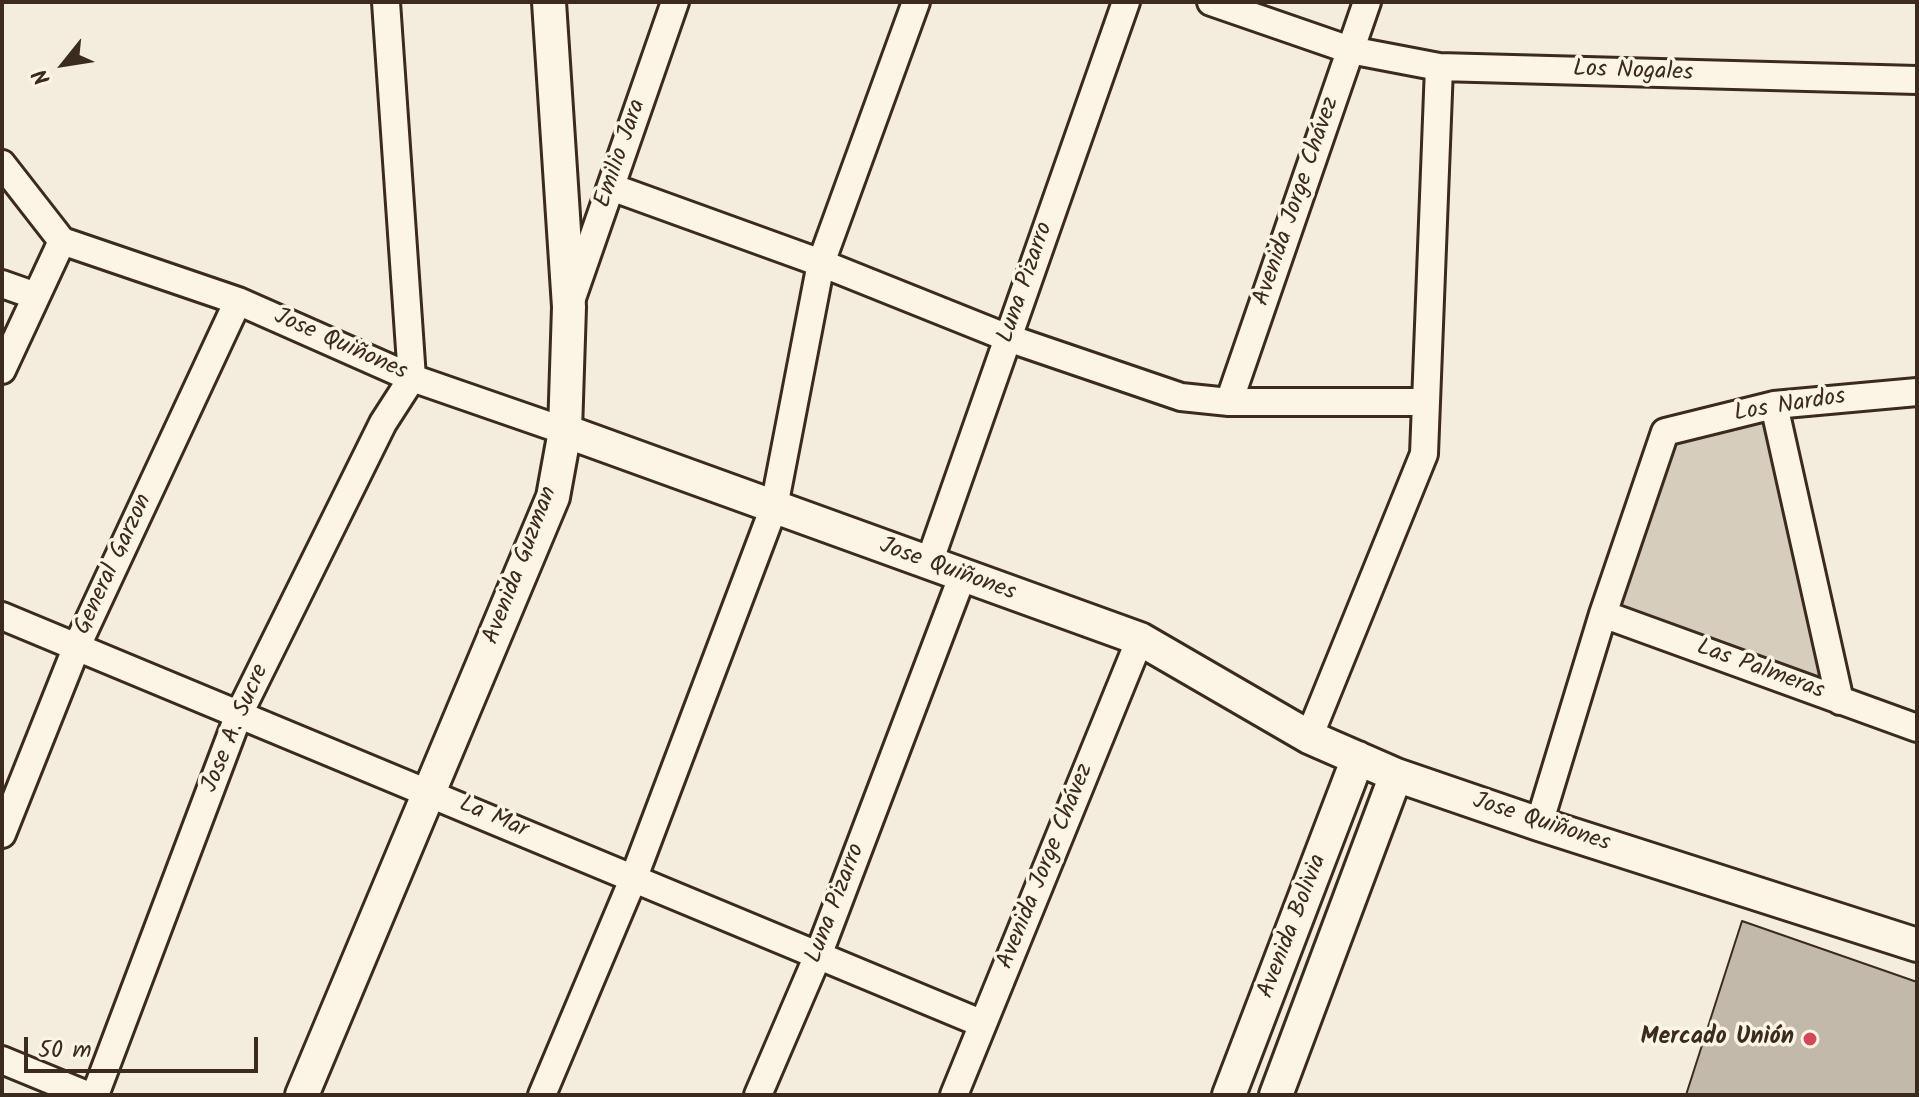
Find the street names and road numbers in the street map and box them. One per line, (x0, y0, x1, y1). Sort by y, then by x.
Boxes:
street label: Los Nogales (1572, 57, 1694, 89)
street label: Avenida Jorge Chávez (1249, 94, 1347, 310)
street label: Emilio Jara (590, 96, 654, 212)
street label: Luna Pizarro (993, 219, 1061, 347)
street label: Jose Quiñones (269, 304, 411, 388)
street label: Los Nardos (1732, 384, 1848, 430)
street label: Avenida Guzman (479, 483, 565, 649)
street label: General Garzon (70, 490, 160, 640)
street label: Jose Quiñones (875, 533, 1019, 609)
street label: Las Palmeras (1692, 635, 1828, 707)
street label: Jose A. Sucre (197, 661, 277, 797)
street label: Avenida Jorge Chávez (993, 760, 1101, 974)
street label: Jose Quiñones (1469, 788, 1613, 860)
street label: La Mar (454, 792, 532, 846)
street label: Luna Pizarro (801, 840, 873, 968)
street label: Avenida Bolivia (1253, 851, 1335, 1003)

